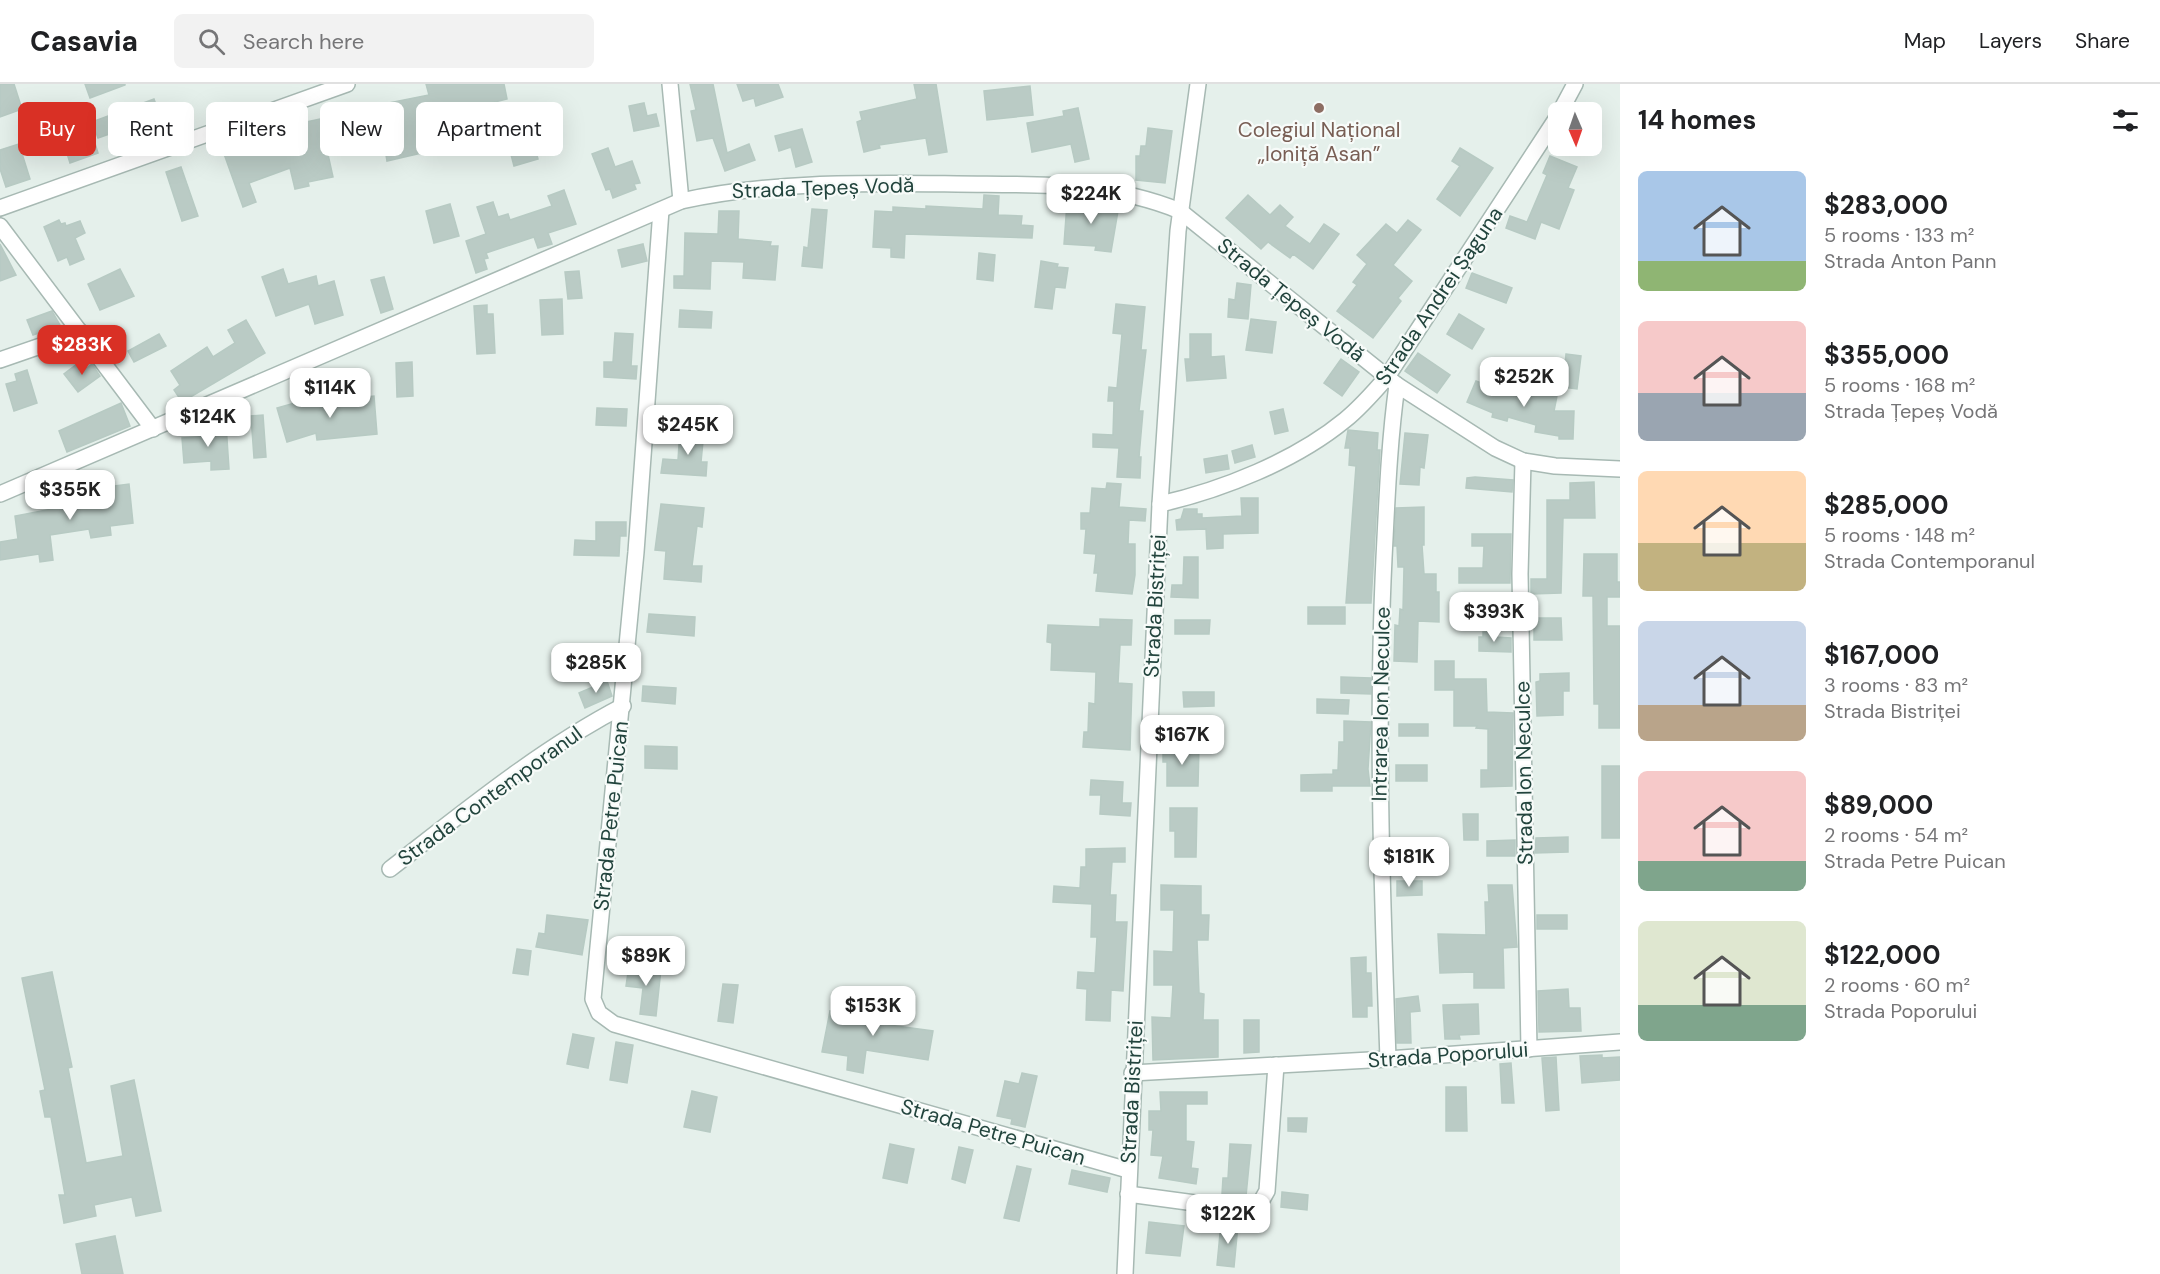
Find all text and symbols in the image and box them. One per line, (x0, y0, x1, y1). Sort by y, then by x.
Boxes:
search box (174, 14, 594, 68)
text: Casavia (30, 23, 138, 60)
icon: search (195, 25, 228, 58)
text: Search here (243, 27, 364, 56)
text: Map (1904, 27, 1946, 55)
text: Layers (1979, 27, 2042, 55)
text: Share (2075, 27, 2130, 55)
marker: Colegiul Național „Ioniță Asan” (1312, 101, 1326, 115)
chip: Buy (18, 102, 96, 156)
chip: Rent (108, 102, 194, 156)
chip: Filters (206, 102, 308, 156)
chip: New (320, 102, 404, 156)
chip: Apartment (416, 102, 563, 156)
north arrow (1548, 102, 1602, 156)
map controls (1548, 102, 1602, 156)
text: 14 homes (1638, 103, 1756, 137)
icon: filters (2109, 104, 2142, 137)
place label: Colegiul Național „Ioniță Asan” (1238, 116, 1400, 168)
street label: Strada Țepeș Vodă (731, 171, 915, 205)
pin: $224K (1049, 174, 1133, 225)
text: $224K (1060, 180, 1122, 206)
text: $283,000 (1824, 188, 1948, 222)
icon: home (1686, 195, 1758, 267)
street label: Strada Andrei Șaguna (1369, 201, 1509, 391)
text: 5 rooms · 133 m² (1824, 222, 1974, 248)
street label: Strada Țepeș Vodă (1211, 232, 1371, 368)
text: Strada Anton Pann (1824, 248, 1996, 274)
pin: $283K (40, 325, 124, 376)
text: $283K (51, 331, 113, 357)
text: $355,000 (1824, 338, 1949, 372)
icon: home (1686, 345, 1758, 417)
pin: $252K (1482, 357, 1566, 408)
text: $252K (1494, 363, 1554, 389)
pin: $114K (288, 368, 372, 419)
text: 5 rooms · 168 m² (1824, 372, 1975, 398)
text: $114K (304, 374, 356, 400)
pin: $124K (166, 397, 250, 448)
text: Strada Țepeș Vodă (1824, 398, 1998, 424)
text: $124K (180, 403, 236, 429)
pin: $245K (646, 405, 730, 456)
text: $245K (657, 411, 719, 437)
pin: $355K (28, 470, 112, 521)
text: $355K (39, 476, 101, 502)
text: $285,000 (1824, 488, 1948, 522)
icon: home (1686, 495, 1758, 567)
text: 5 rooms · 148 m² (1824, 522, 1975, 548)
street label: Strada Bistriței (1137, 534, 1173, 678)
text: Strada Contemporanul (1824, 548, 2035, 574)
pin: $393K (1452, 592, 1536, 643)
text: $393K (1463, 598, 1525, 624)
street label: Intrarea Ion Neculce (1365, 606, 1397, 802)
text: $167,000 (1824, 638, 1939, 672)
pin: $285K (554, 643, 638, 694)
icon: home (1686, 645, 1758, 717)
text: $285K (565, 649, 627, 675)
text: 3 rooms · 83 m² (1824, 672, 1968, 698)
street label: Strada Ion Neculce (1508, 681, 1540, 865)
text: Strada Bistriței (1824, 698, 1961, 724)
pin: $167K (1140, 715, 1224, 766)
street label: Strada Contemporanul (392, 720, 588, 872)
street label: Strada Petre Puican (587, 720, 635, 912)
text: $167K (1154, 721, 1210, 747)
text: $89,000 (1824, 788, 1933, 822)
icon: home (1686, 795, 1758, 867)
text: 2 rooms · 54 m² (1824, 822, 1968, 848)
pin: $181K (1367, 837, 1451, 888)
text: $181K (1383, 843, 1435, 869)
text: Strada Petre Puican (1824, 848, 2006, 874)
pin: $89K (610, 936, 682, 987)
text: $122,000 (1824, 938, 1940, 972)
text: $89K (621, 942, 671, 968)
icon: home (1686, 945, 1758, 1017)
text: 2 rooms · 60 m² (1824, 972, 1970, 998)
pin: $153K (831, 986, 915, 1037)
text: $153K (845, 992, 901, 1018)
text: Strada Poporului (1824, 998, 1977, 1024)
street label: Strada Bistriței (1114, 1020, 1150, 1164)
street label: Strada Poporului (1367, 1035, 1529, 1075)
street label: Strada Petre Puican (897, 1092, 1089, 1172)
pin: $122K (1186, 1194, 1270, 1245)
text: $122K (1200, 1200, 1256, 1226)

